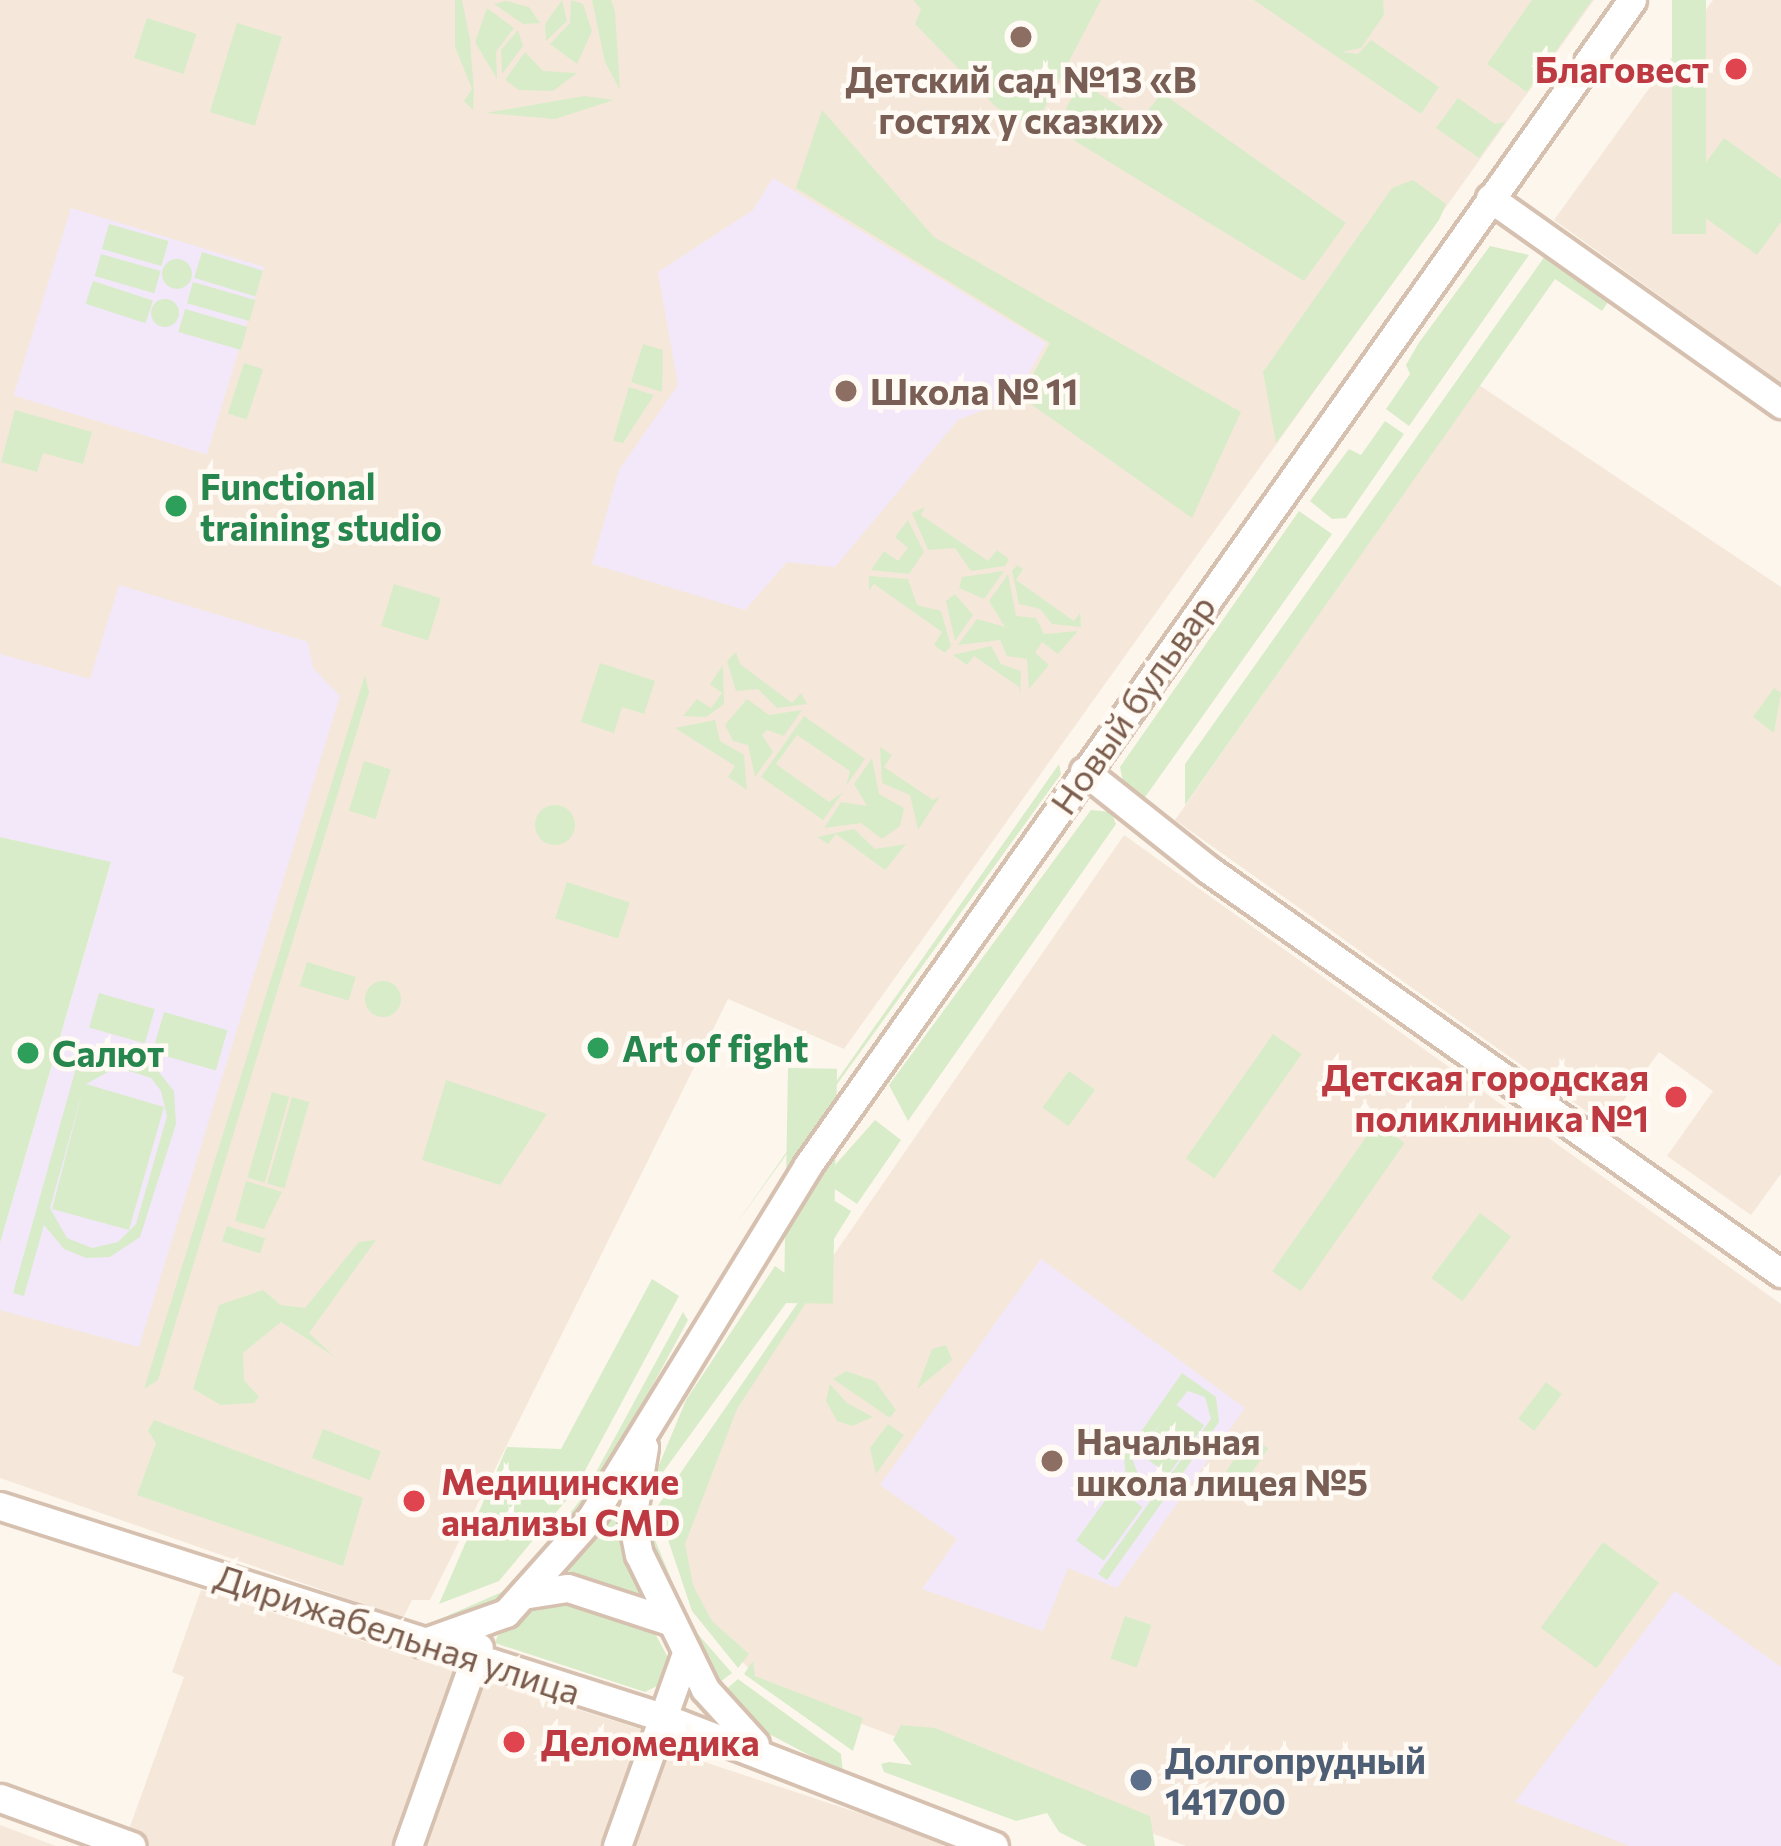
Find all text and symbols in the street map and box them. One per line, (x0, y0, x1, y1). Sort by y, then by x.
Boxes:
marker: Детский сад №13 «В гостях у сказки» (1008, 24, 1034, 50)
place label: Благовест (1535, 47, 1709, 91)
marker: Благовест (1720, 53, 1752, 85)
place label: Детский сад №13 «В гостях у сказки» (845, 56, 1197, 141)
place label: Школа № 11 (870, 369, 1078, 413)
marker: Школа № 11 (833, 378, 859, 404)
place label: Functional training studio (200, 463, 442, 548)
marker: Functional training studio (163, 493, 189, 519)
street label: Новый бульвар (1040, 586, 1224, 822)
place label: Art of fight (622, 1026, 808, 1070)
place label: Салют (52, 1031, 164, 1075)
marker: Art of fight (585, 1035, 611, 1061)
marker: Салют (15, 1040, 41, 1066)
place label: Детская городская поликлиника №1 (1322, 1054, 1649, 1139)
marker: Детская городская поликлиника №1 (1660, 1081, 1692, 1113)
place label: Начальная школа лицея №5 (1076, 1418, 1368, 1503)
marker: Начальная школа лицея №5 (1039, 1448, 1065, 1474)
place label: Медицинские анализы CMD (441, 1458, 680, 1543)
marker: Медицинские анализы CMD (398, 1485, 430, 1517)
street label: Дирижабельная улица (210, 1554, 586, 1712)
place label: Деломедика (541, 1720, 760, 1764)
marker: Деломедика (498, 1726, 530, 1758)
place label: Долгопрудный 141700 (1165, 1737, 1426, 1822)
marker: Долгопрудный 141700 (1128, 1767, 1154, 1793)

